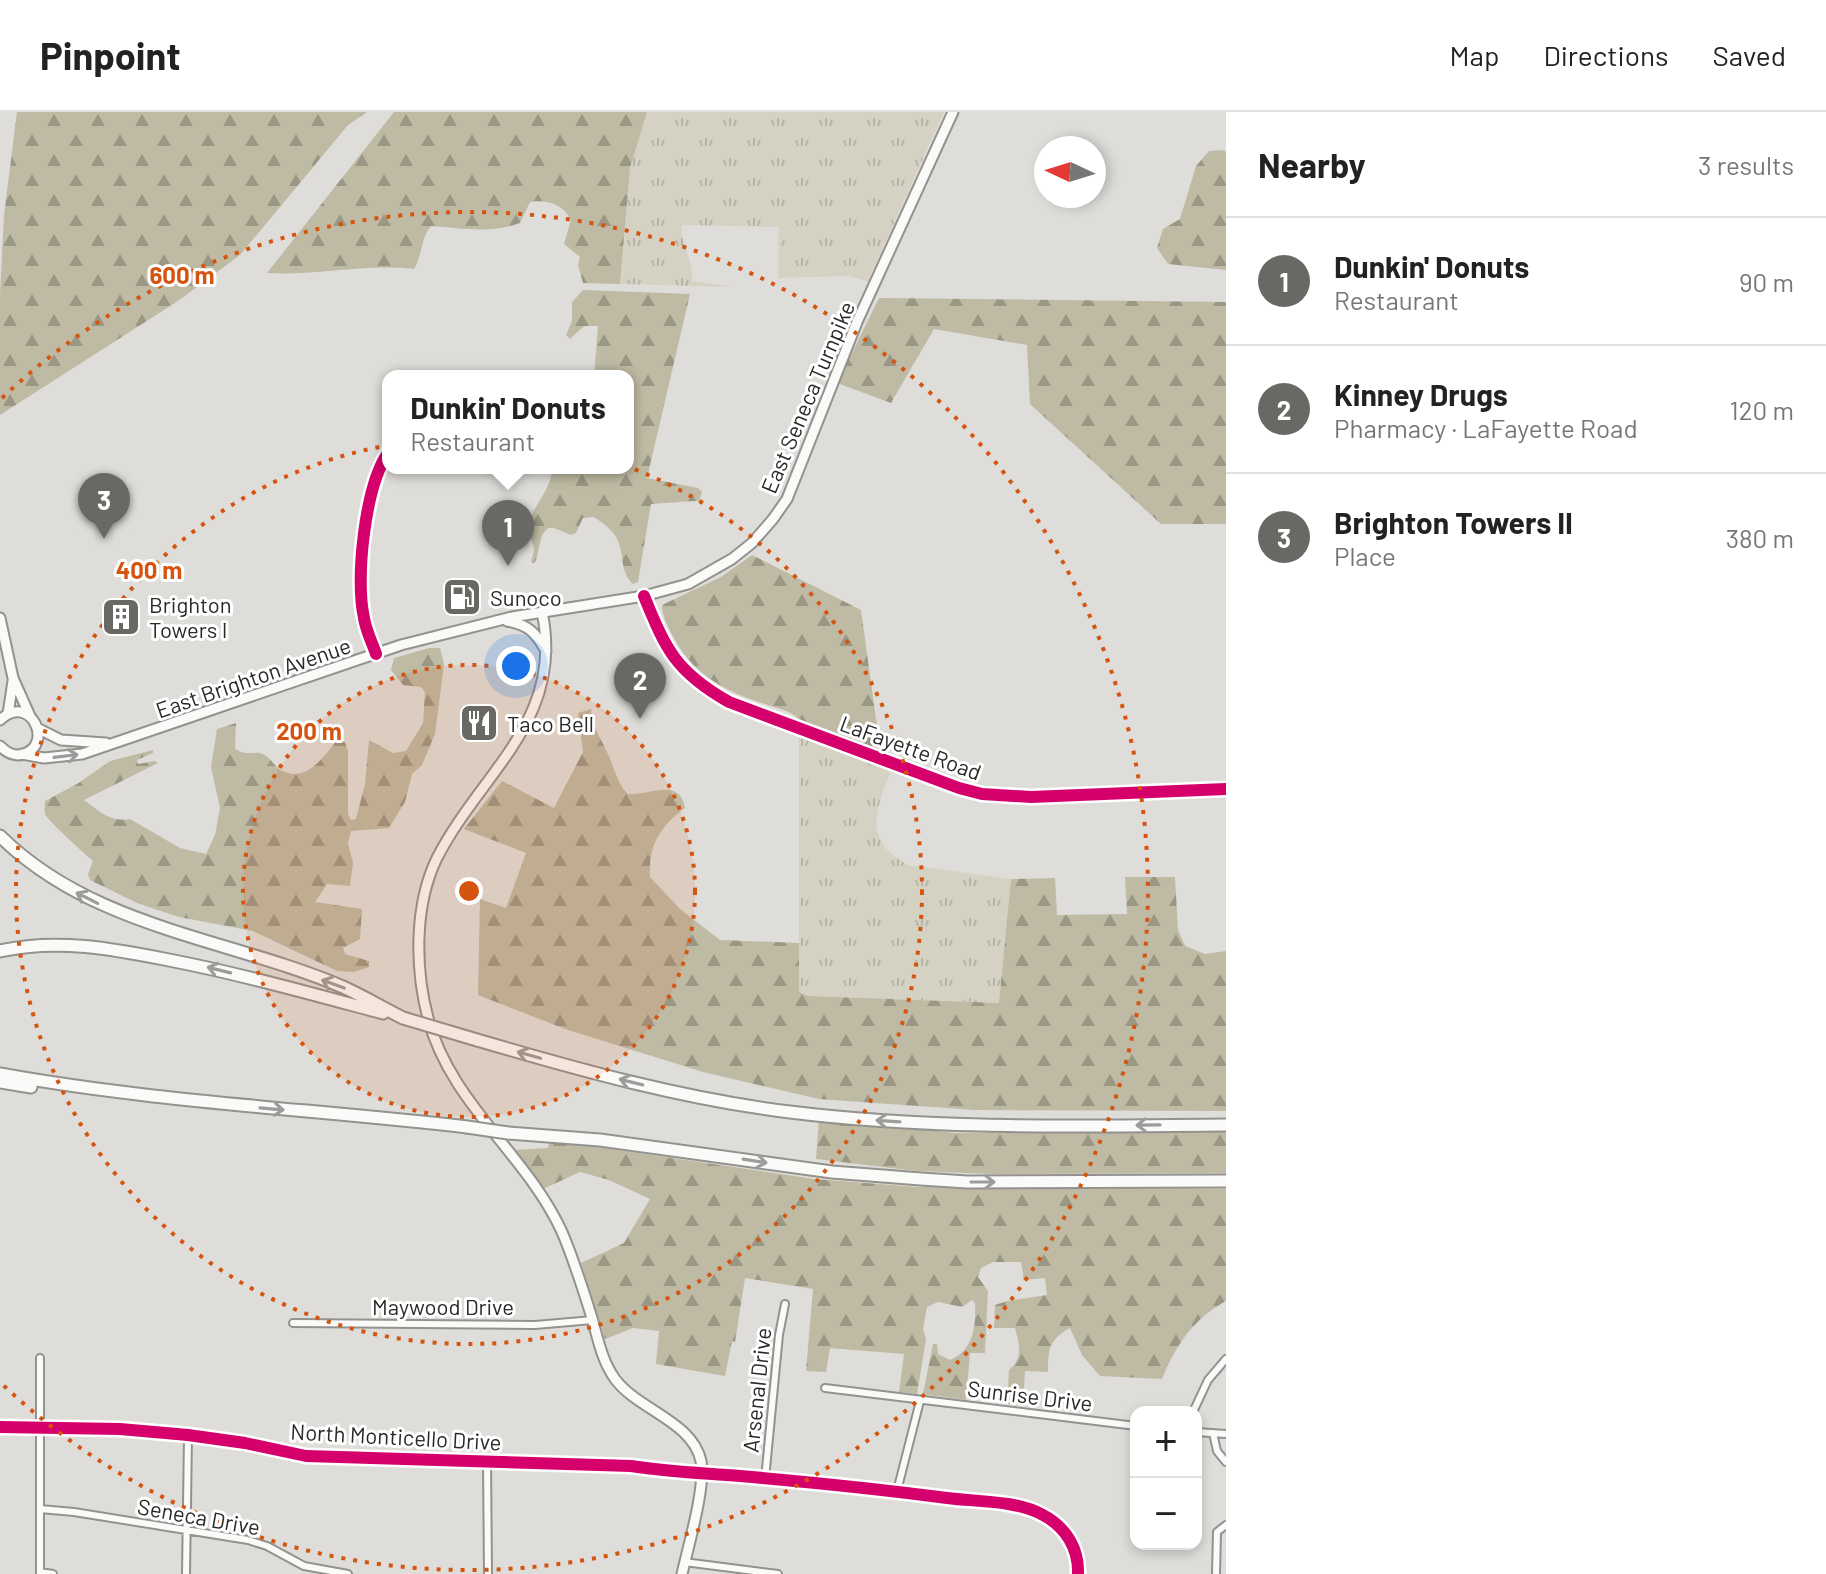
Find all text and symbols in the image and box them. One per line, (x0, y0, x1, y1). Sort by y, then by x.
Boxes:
text: Pinpoint (40, 32, 181, 78)
text: Map (1450, 38, 1499, 72)
text: Directions (1543, 38, 1669, 72)
text: Saved (1713, 38, 1786, 72)
north arrow (1034, 136, 1106, 208)
text: Nearby (1258, 144, 1366, 185)
text: 3 results (1698, 149, 1794, 180)
text: Dunkin' Donuts (1334, 248, 1529, 284)
text: 600 m (149, 260, 215, 289)
text: 1 (1279, 266, 1289, 297)
text: 90 m (1739, 266, 1794, 297)
text: Restaurant (1334, 284, 1459, 315)
street label: East Seneca Turnpike (755, 297, 859, 497)
popup (382, 370, 634, 474)
text: Kinney Drugs (1334, 376, 1508, 412)
text: Dunkin' Donuts (410, 389, 606, 425)
text: 2 (1277, 394, 1291, 425)
text: 120 m (1730, 394, 1794, 425)
text: Pharmacy · LaFayette Road (1334, 412, 1638, 443)
text: Restaurant (410, 425, 535, 456)
pin: 3 (78, 473, 130, 539)
pin: 1 (482, 500, 534, 566)
text: Brighton Towers II (1334, 504, 1573, 540)
text: 3 (1277, 522, 1291, 553)
text: 380 m (1726, 522, 1794, 553)
text: Place (1334, 540, 1396, 571)
text: 400 m (116, 555, 182, 584)
fuel station icon: Sunoco (441, 576, 483, 618)
place label: Sunoco (490, 584, 562, 610)
place label: Brighton Towers I (149, 591, 232, 642)
building icon: Brighton Towers I (100, 596, 142, 638)
street label: East Brighton Avenue (152, 631, 354, 723)
your location (496, 646, 536, 686)
pin: 2 (614, 653, 666, 719)
restaurant icon: Taco Bell (458, 702, 500, 744)
street label: LaFayette Road (837, 709, 985, 785)
place label: Taco Bell (507, 710, 594, 736)
text: 200 m (276, 716, 342, 745)
one-way arrow (53, 748, 78, 763)
centre of rings (455, 877, 483, 905)
one-way arrow (76, 890, 100, 906)
one-way arrow (207, 962, 232, 977)
one-way arrow (321, 976, 346, 990)
one-way arrow (516, 1047, 542, 1062)
one-way arrow (619, 1074, 645, 1089)
one-way arrow (258, 1102, 285, 1117)
one-way arrow (875, 1113, 902, 1128)
one-way arrow (1135, 1118, 1162, 1133)
one-way arrow (741, 1154, 767, 1169)
one-way arrow (969, 1174, 996, 1190)
street label: Maywood Drive (372, 1293, 514, 1319)
street label: Arsenal Drive (737, 1326, 775, 1454)
street label: Sunrise Drive (966, 1374, 1094, 1416)
map controls (1130, 1406, 1202, 1550)
button: + (1130, 1406, 1202, 1478)
street label: North Monticello Drive (290, 1417, 502, 1455)
button: − (1130, 1478, 1202, 1550)
street label: Seneca Drive (136, 1492, 262, 1540)

